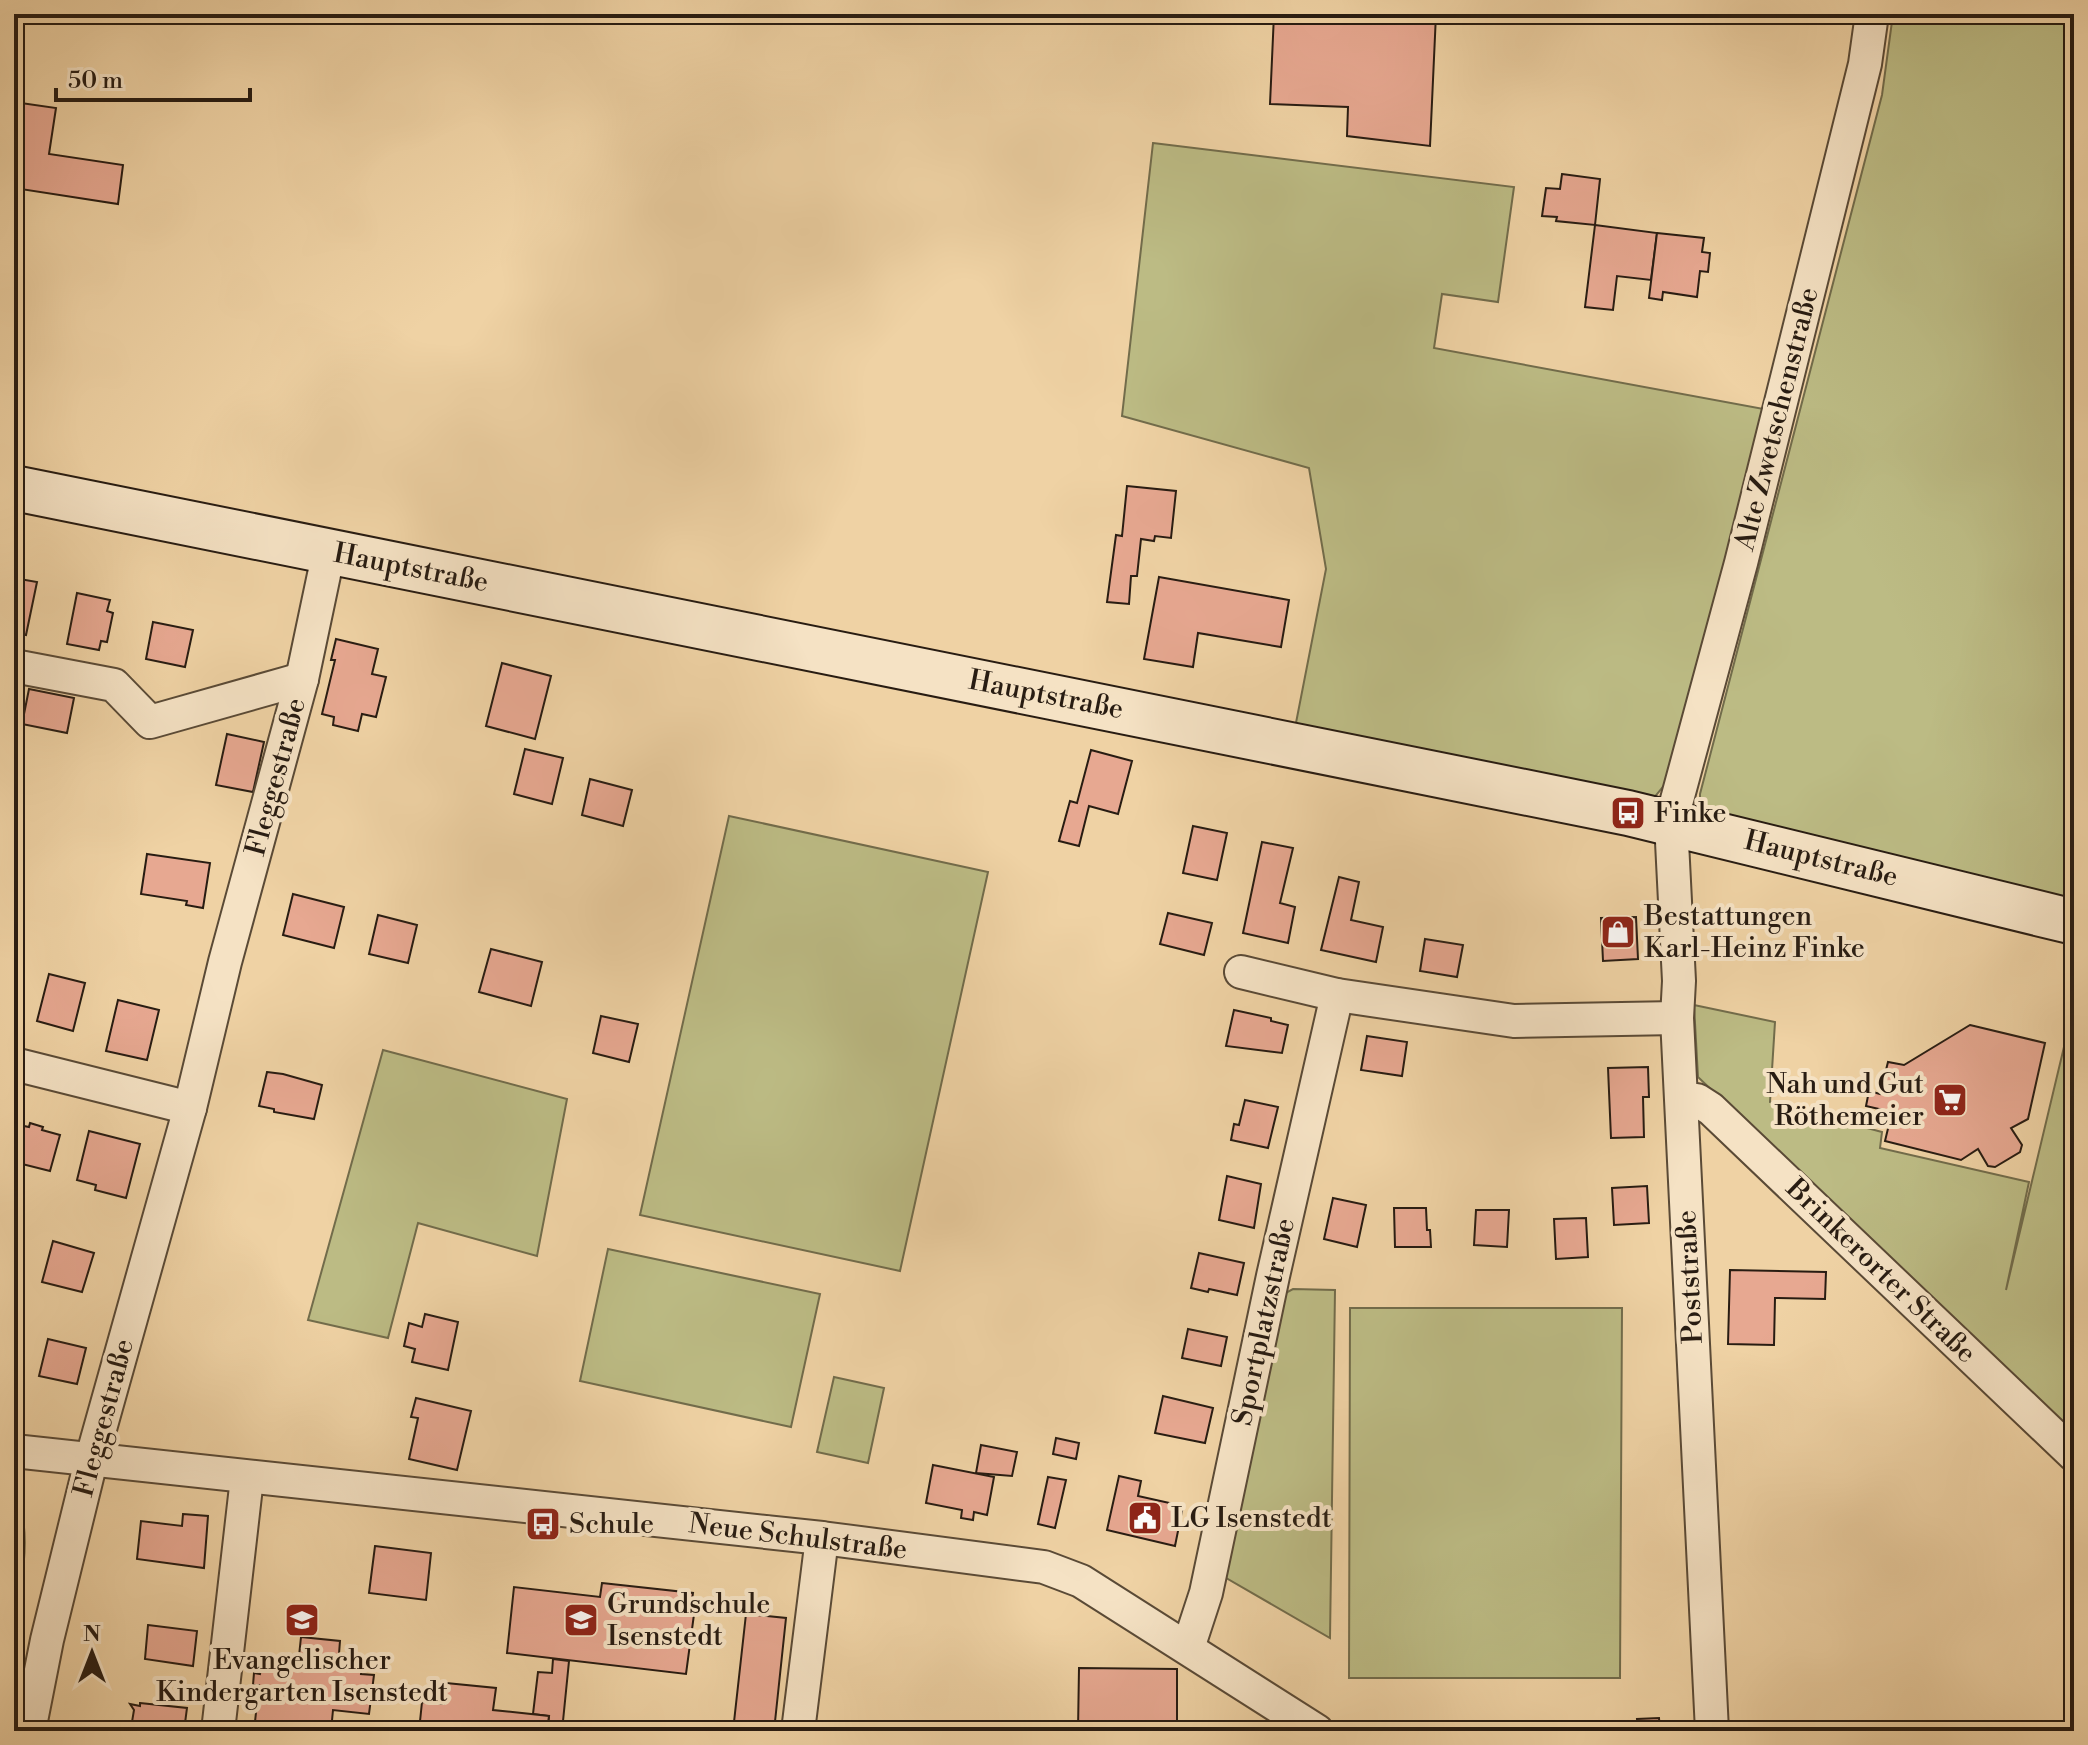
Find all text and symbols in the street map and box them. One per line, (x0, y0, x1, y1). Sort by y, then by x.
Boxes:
scale bar (56, 52, 250, 102)
text: 50 m (68, 66, 123, 96)
street label: Alte Zwetschenstraße (1727, 284, 1827, 555)
street label: Hauptstraße (331, 536, 491, 600)
street label: Hauptstraße (966, 663, 1126, 727)
street label: Fleggestraße (238, 694, 314, 860)
bus stop icon: Finke (1609, 794, 1647, 832)
place label: Finke (1654, 796, 1727, 831)
street label: Hauptstraße (1741, 823, 1901, 895)
place label: Bestattungen Karl-Heinz Finke (1643, 899, 1865, 966)
shop icon: Bestattungen Karl-Heinz Finke (1599, 913, 1637, 951)
place label: Nah und Gut Röthemeier (1766, 1067, 1924, 1134)
supermarket icon: Nah und Gut Röthemeier (1931, 1081, 1969, 1119)
street label: Brinkerorter Straße (1778, 1171, 1983, 1371)
street label: Poststraße (1669, 1209, 1711, 1345)
street label: Sportplatzstraße (1225, 1215, 1303, 1429)
street label: Fleggestraße (66, 1335, 142, 1501)
public building icon: LG Isenstedt (1126, 1499, 1164, 1537)
place label: LG Isenstedt (1171, 1501, 1332, 1536)
bus stop icon: Schule (524, 1505, 562, 1543)
street label: Neue Schulstraße (687, 1506, 909, 1568)
place label: Schule (569, 1507, 654, 1542)
place label: Grundschule Isenstedt (607, 1587, 770, 1654)
school or university icon: Evangelischer Kindergarten Isenstedt (283, 1601, 321, 1639)
school or university icon: Grundschule Isenstedt (562, 1601, 600, 1639)
north arrow (52, 1613, 132, 1693)
text: N (83, 1621, 101, 1648)
place label: Evangelischer Kindergarten Isenstedt (156, 1643, 448, 1710)

